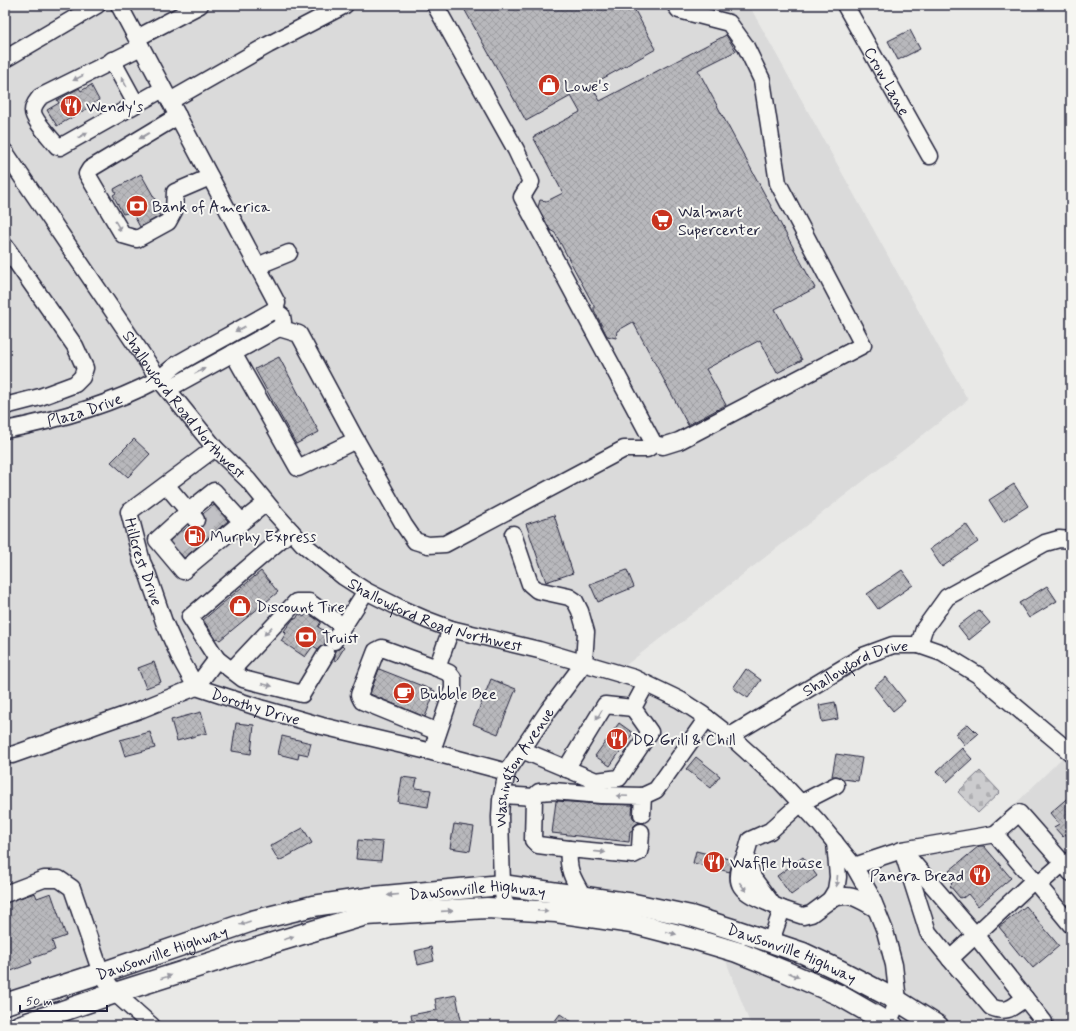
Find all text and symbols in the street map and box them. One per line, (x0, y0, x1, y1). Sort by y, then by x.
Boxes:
street label: Crow Lane (859, 43, 914, 120)
shop icon: Lowe's (536, 72, 562, 98)
one-way arrow (72, 75, 83, 81)
one-way arrow (121, 76, 128, 88)
place label: Lowe's (564, 76, 609, 97)
restaurant icon: Wendy's (58, 93, 84, 119)
place label: Wendy's (86, 97, 143, 118)
one-way arrow (77, 131, 89, 138)
one-way arrow (138, 133, 150, 140)
bank icon: Bank of America (124, 193, 150, 219)
place label: Bank of America (152, 197, 270, 218)
place label: Walmart Supercenter (678, 202, 761, 241)
supermarket icon: Walmart Supercenter (649, 207, 675, 233)
one-way arrow (114, 221, 121, 232)
one-way arrow (234, 325, 246, 332)
street label: Shallowford Road Northwest (117, 327, 250, 484)
one-way arrow (194, 368, 206, 374)
street label: Plaza Drive (45, 388, 126, 432)
street label: Hillcrest Drive (119, 515, 167, 609)
fuel station icon: Murphy Express (182, 523, 208, 549)
place label: Murphy Express (210, 527, 316, 548)
street label: Shallowford Road Northwest (344, 573, 524, 658)
shop icon: Discount Tire (227, 593, 253, 619)
place label: Discount Tire (256, 597, 345, 618)
bank icon: Truist (293, 624, 319, 650)
one-way arrow (263, 626, 273, 636)
place label: Truist (322, 628, 358, 649)
street label: Shallowford Drive (799, 636, 908, 702)
cafe icon: Bubble Bee (391, 680, 417, 706)
one-way arrow (261, 682, 273, 688)
street label: Dorothy Drive (208, 684, 302, 731)
place label: Bubble Bee (420, 684, 497, 705)
street label: Washington Avenue (491, 703, 560, 828)
one-way arrow (596, 709, 603, 721)
restaurant icon: DQ Grill & Chill (604, 726, 630, 752)
place label: DQ Grill & Chill (632, 730, 736, 751)
one-way arrow (615, 793, 628, 799)
one-way arrow (594, 849, 606, 855)
restaurant icon: Waffle House (701, 849, 727, 875)
place label: Waffle House (730, 853, 823, 874)
restaurant icon: Panera Bread (967, 862, 993, 888)
place label: Panera Bread (870, 866, 964, 887)
one-way arrow (834, 875, 841, 887)
street label: Dawsonville Highway (408, 876, 547, 906)
one-way arrow (739, 882, 747, 892)
one-way arrow (387, 892, 399, 899)
one-way arrow (441, 907, 453, 914)
one-way arrow (537, 908, 549, 915)
street label: Dawsonville Highway (724, 919, 860, 989)
one-way arrow (239, 920, 251, 926)
street label: Dawsonville Highway (94, 921, 231, 986)
one-way arrow (665, 931, 678, 937)
one-way arrow (284, 935, 296, 941)
one-way arrow (789, 972, 800, 978)
one-way arrow (160, 974, 172, 980)
scale bar (20, 987, 107, 1013)
text: 50 m (26, 994, 53, 1010)

